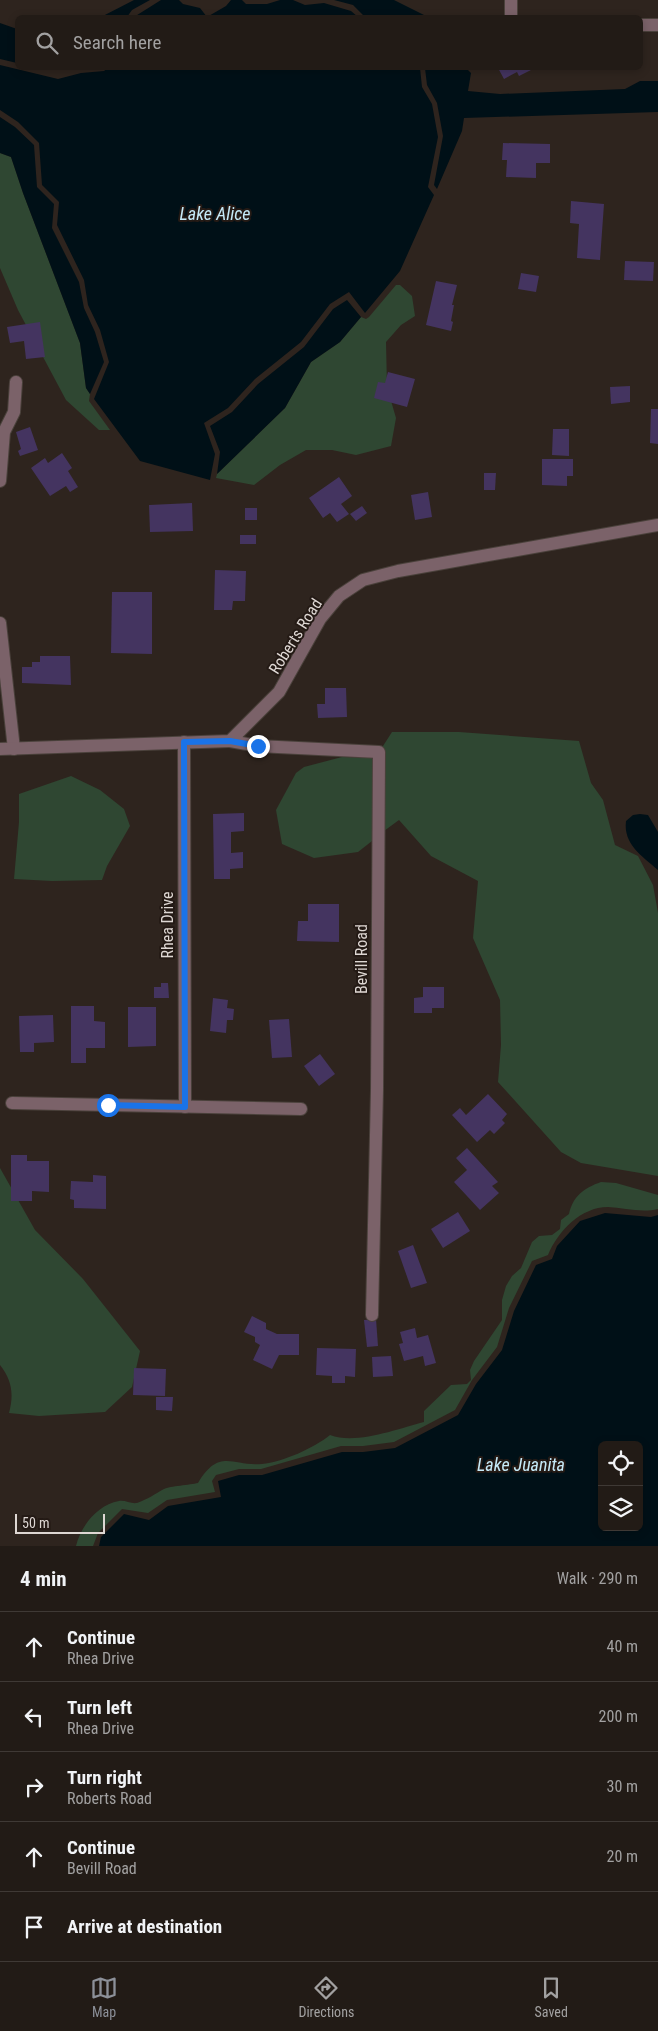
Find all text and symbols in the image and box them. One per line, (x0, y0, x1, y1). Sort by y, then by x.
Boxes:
search box (15, 15, 643, 70)
icon: search (33, 29, 61, 57)
text: Search here (73, 31, 161, 54)
water label: Lake Alice (180, 203, 250, 224)
street label: Roberts Road (265, 595, 326, 677)
route end (247, 735, 270, 758)
street label: Rhea Drive (158, 892, 177, 958)
street label: Bevill Road (352, 924, 371, 994)
route start (97, 1094, 120, 1117)
map controls (598, 1441, 643, 1531)
button: locate (598, 1441, 643, 1486)
water label: Lake Juanita (477, 1454, 565, 1475)
button: layers (598, 1486, 643, 1531)
scale bar (15, 1511, 105, 1534)
text: 50 m (22, 1515, 50, 1531)
text: 4 min (20, 1567, 67, 1591)
text: Walk · 290 m (557, 1569, 638, 1588)
text: Continue (67, 1626, 135, 1649)
icon: ahead (20, 1633, 48, 1661)
text: 40 m (606, 1637, 638, 1656)
text: Rhea Drive (67, 1649, 134, 1668)
text: Turn left (67, 1696, 132, 1719)
icon: left (20, 1703, 48, 1731)
text: 200 m (599, 1707, 638, 1726)
text: Rhea Drive (67, 1719, 134, 1738)
text: Turn right (67, 1766, 142, 1789)
icon: right (20, 1773, 48, 1801)
text: 30 m (606, 1777, 638, 1796)
text: Roberts Road (67, 1789, 152, 1808)
text: Continue (67, 1836, 135, 1859)
icon: ahead (20, 1843, 48, 1871)
text: 20 m (606, 1847, 638, 1866)
text: Bevill Road (67, 1859, 137, 1878)
icon: arrive (20, 1913, 48, 1941)
text: Arrive at destination (67, 1915, 222, 1938)
tab: Map (90, 1974, 118, 2020)
tab: Directions (298, 1974, 354, 2020)
tab: Saved (535, 1974, 568, 2020)

